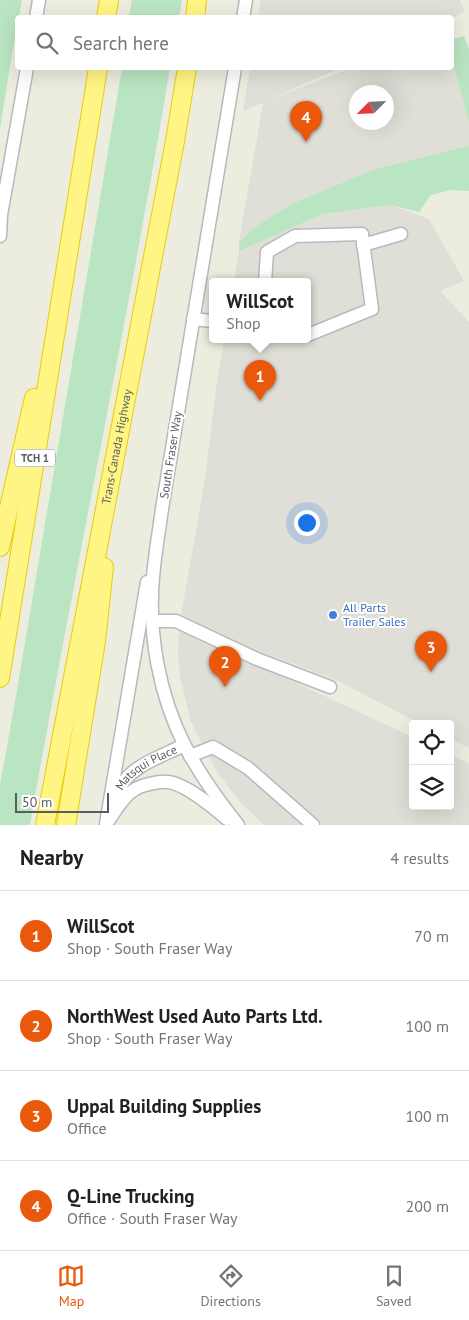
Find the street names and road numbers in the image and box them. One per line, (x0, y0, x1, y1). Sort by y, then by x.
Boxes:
street label: Trans-Canada Highway (98, 387, 135, 506)
street label: South Fraser Way (156, 410, 185, 500)
road number: TCH 1 (15, 449, 55, 466)
street label: Matsqui Place (112, 742, 179, 793)

